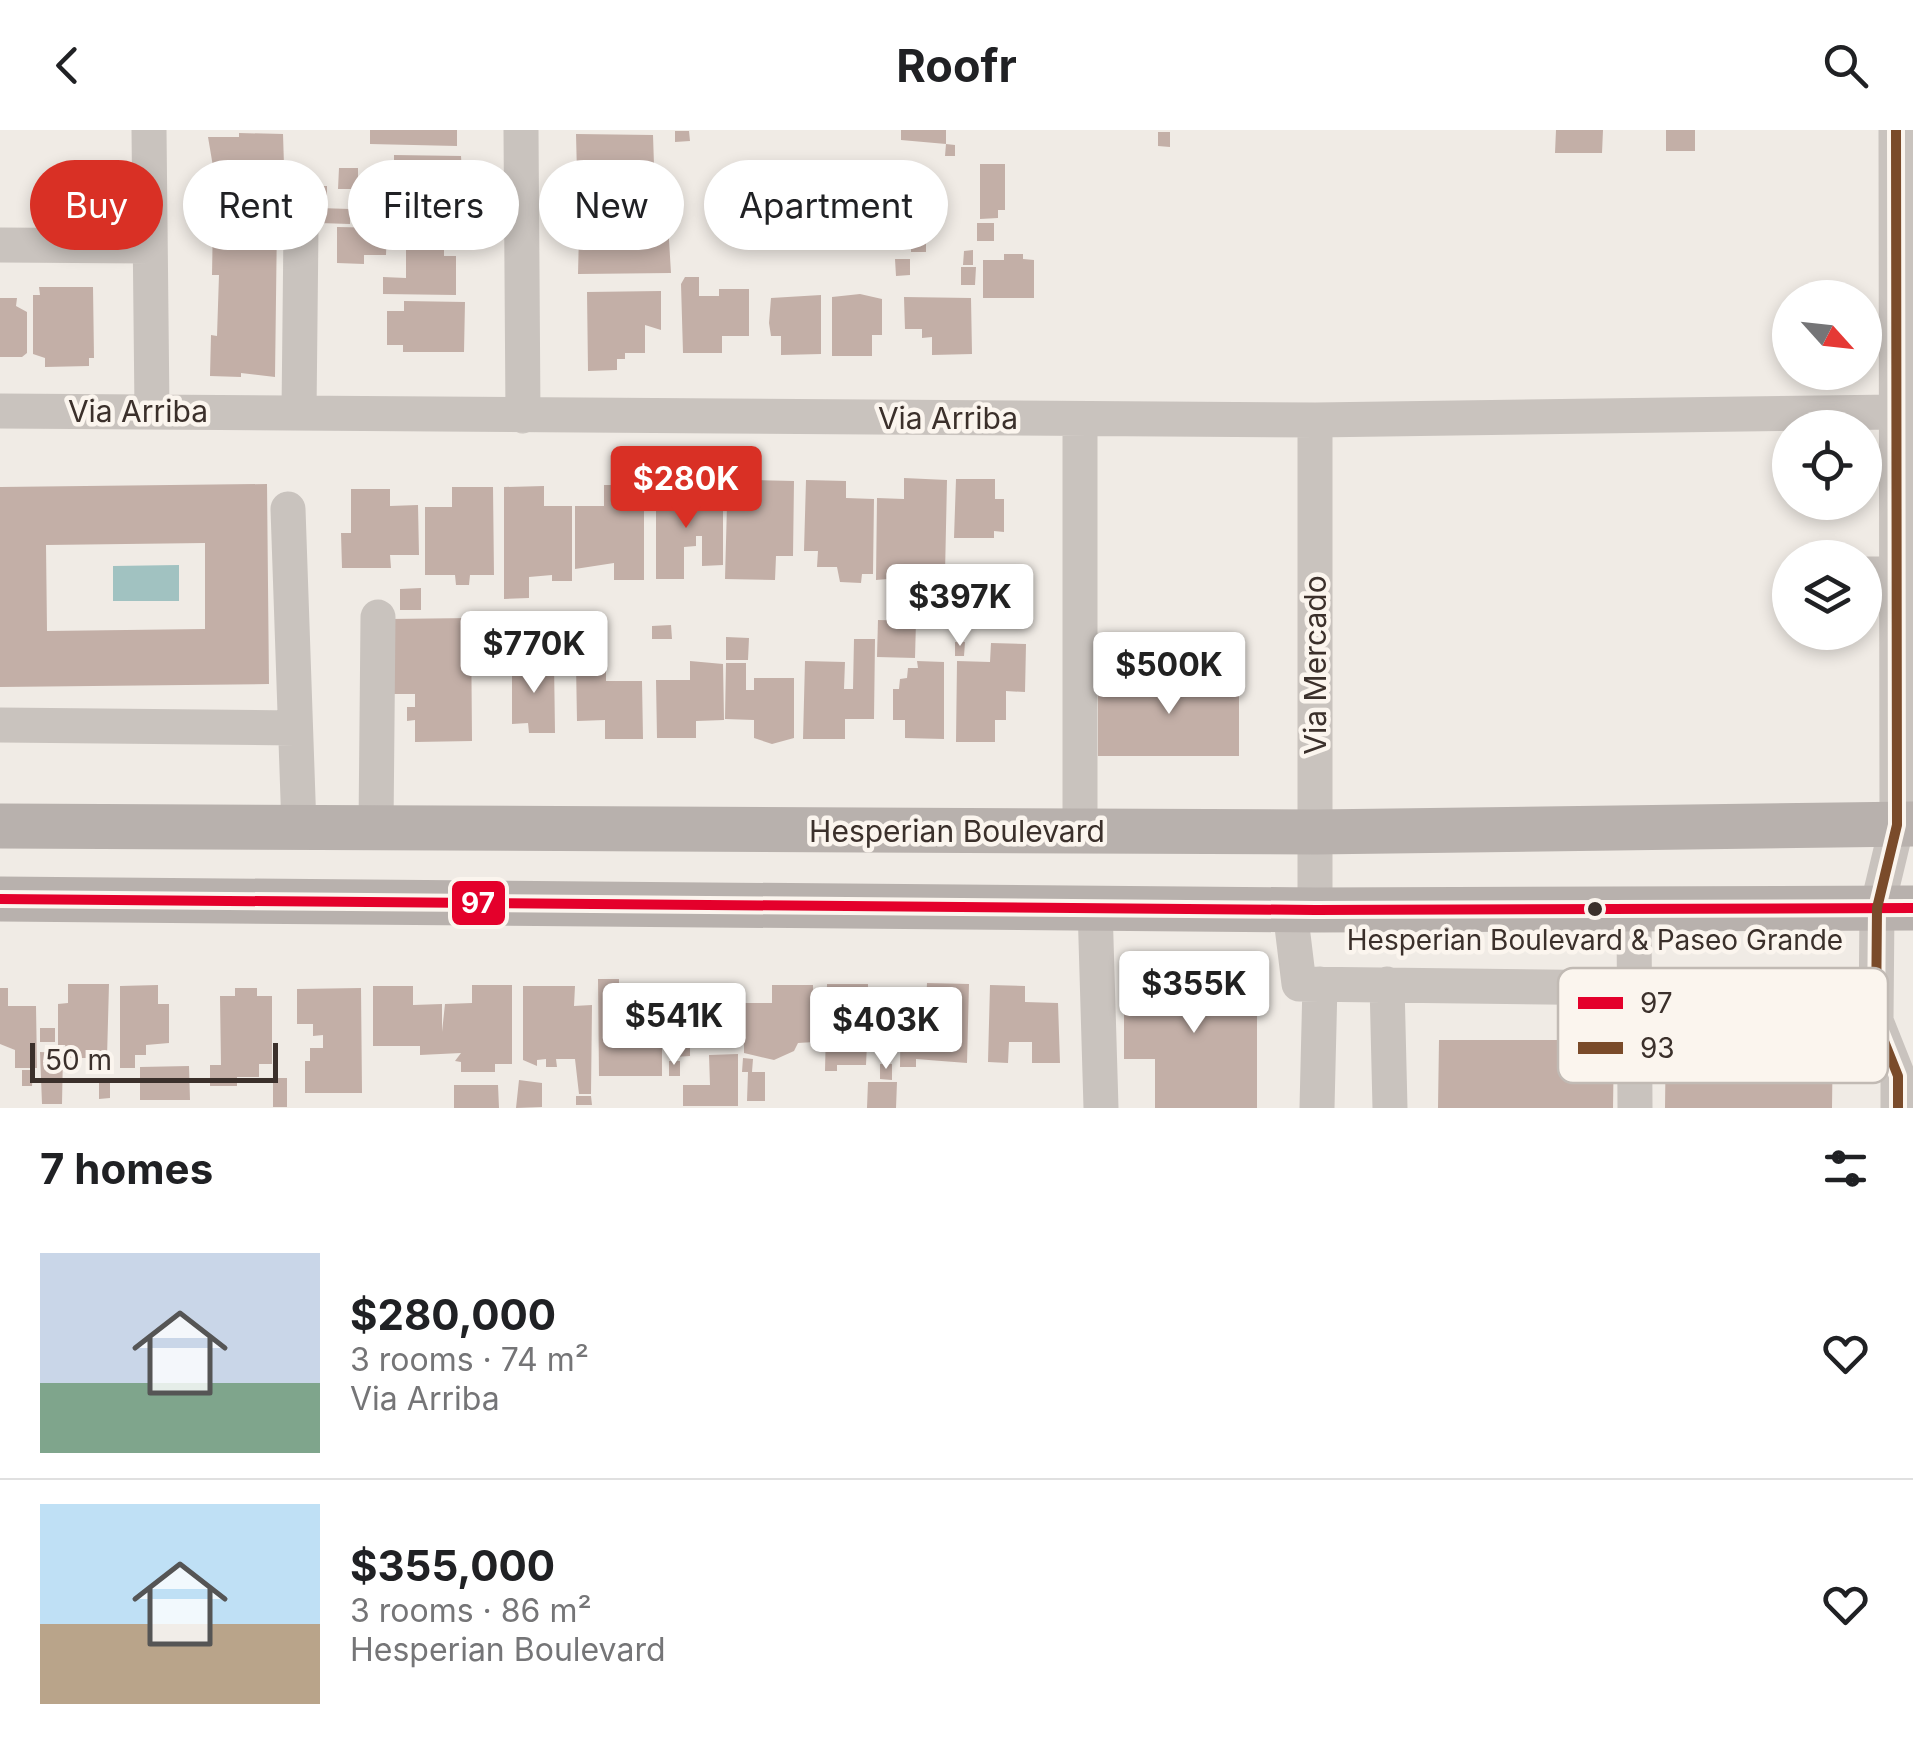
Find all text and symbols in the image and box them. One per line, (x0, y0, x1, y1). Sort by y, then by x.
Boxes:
icon: back (40, 38, 95, 93)
text: Roofr (896, 38, 1017, 93)
icon: search (1818, 38, 1873, 93)
chip: Buy (30, 160, 163, 250)
chip: Rent (183, 160, 328, 250)
chip: Filters (348, 160, 519, 250)
chip: New (539, 160, 684, 250)
chip: Apartment (704, 160, 948, 250)
north arrow (1772, 280, 1882, 390)
map controls (1772, 280, 1882, 650)
street label: Via Arriba (68, 393, 208, 429)
street label: Via Arriba (878, 400, 1018, 436)
button: locate (1772, 410, 1882, 520)
pin: $280K (616, 446, 756, 531)
text: $280K (633, 459, 739, 498)
button: layers (1772, 540, 1882, 650)
pin: $397K (890, 564, 1030, 649)
street label: Via Mercado (1297, 575, 1333, 755)
text: $397K (908, 577, 1012, 616)
pin: $770K (464, 611, 604, 696)
text: $770K (483, 624, 585, 663)
pin: $500K (1099, 632, 1239, 717)
text: $500K (1115, 645, 1223, 684)
street label: Hesperian Boulevard (809, 813, 1105, 849)
line badge: 97 (450, 879, 507, 927)
text: 97 (461, 886, 495, 920)
marker: Hesperian Boulevard & Paseo Grande (1585, 899, 1605, 919)
place label: Hesperian Boulevard & Paseo Grande (1347, 923, 1843, 957)
pin: $355K (1124, 951, 1264, 1036)
text: $355K (1141, 964, 1247, 1003)
legend (1558, 968, 1888, 1083)
pin: $541K (604, 983, 744, 1068)
text: 97 (1640, 986, 1673, 1020)
pin: $403K (816, 987, 956, 1072)
text: $541K (625, 996, 723, 1035)
text: $403K (832, 1000, 940, 1039)
text: 93 (1640, 1031, 1675, 1065)
scale bar (30, 1038, 278, 1083)
text: 50 m (45, 1043, 112, 1077)
icon: filters (1818, 1141, 1873, 1196)
text: 7 homes (40, 1143, 213, 1194)
text: $280,000 (350, 1289, 556, 1340)
icon: home (120, 1293, 240, 1413)
icon: heart (1818, 1326, 1873, 1381)
text: 3 rooms · 74 m² (350, 1340, 589, 1379)
text: Via Arriba (350, 1379, 500, 1418)
text: $355,000 (350, 1540, 555, 1591)
icon: home (120, 1544, 240, 1664)
icon: heart (1818, 1577, 1873, 1632)
text: 3 rooms · 86 m² (350, 1591, 592, 1630)
text: Hesperian Boulevard (350, 1630, 665, 1669)

